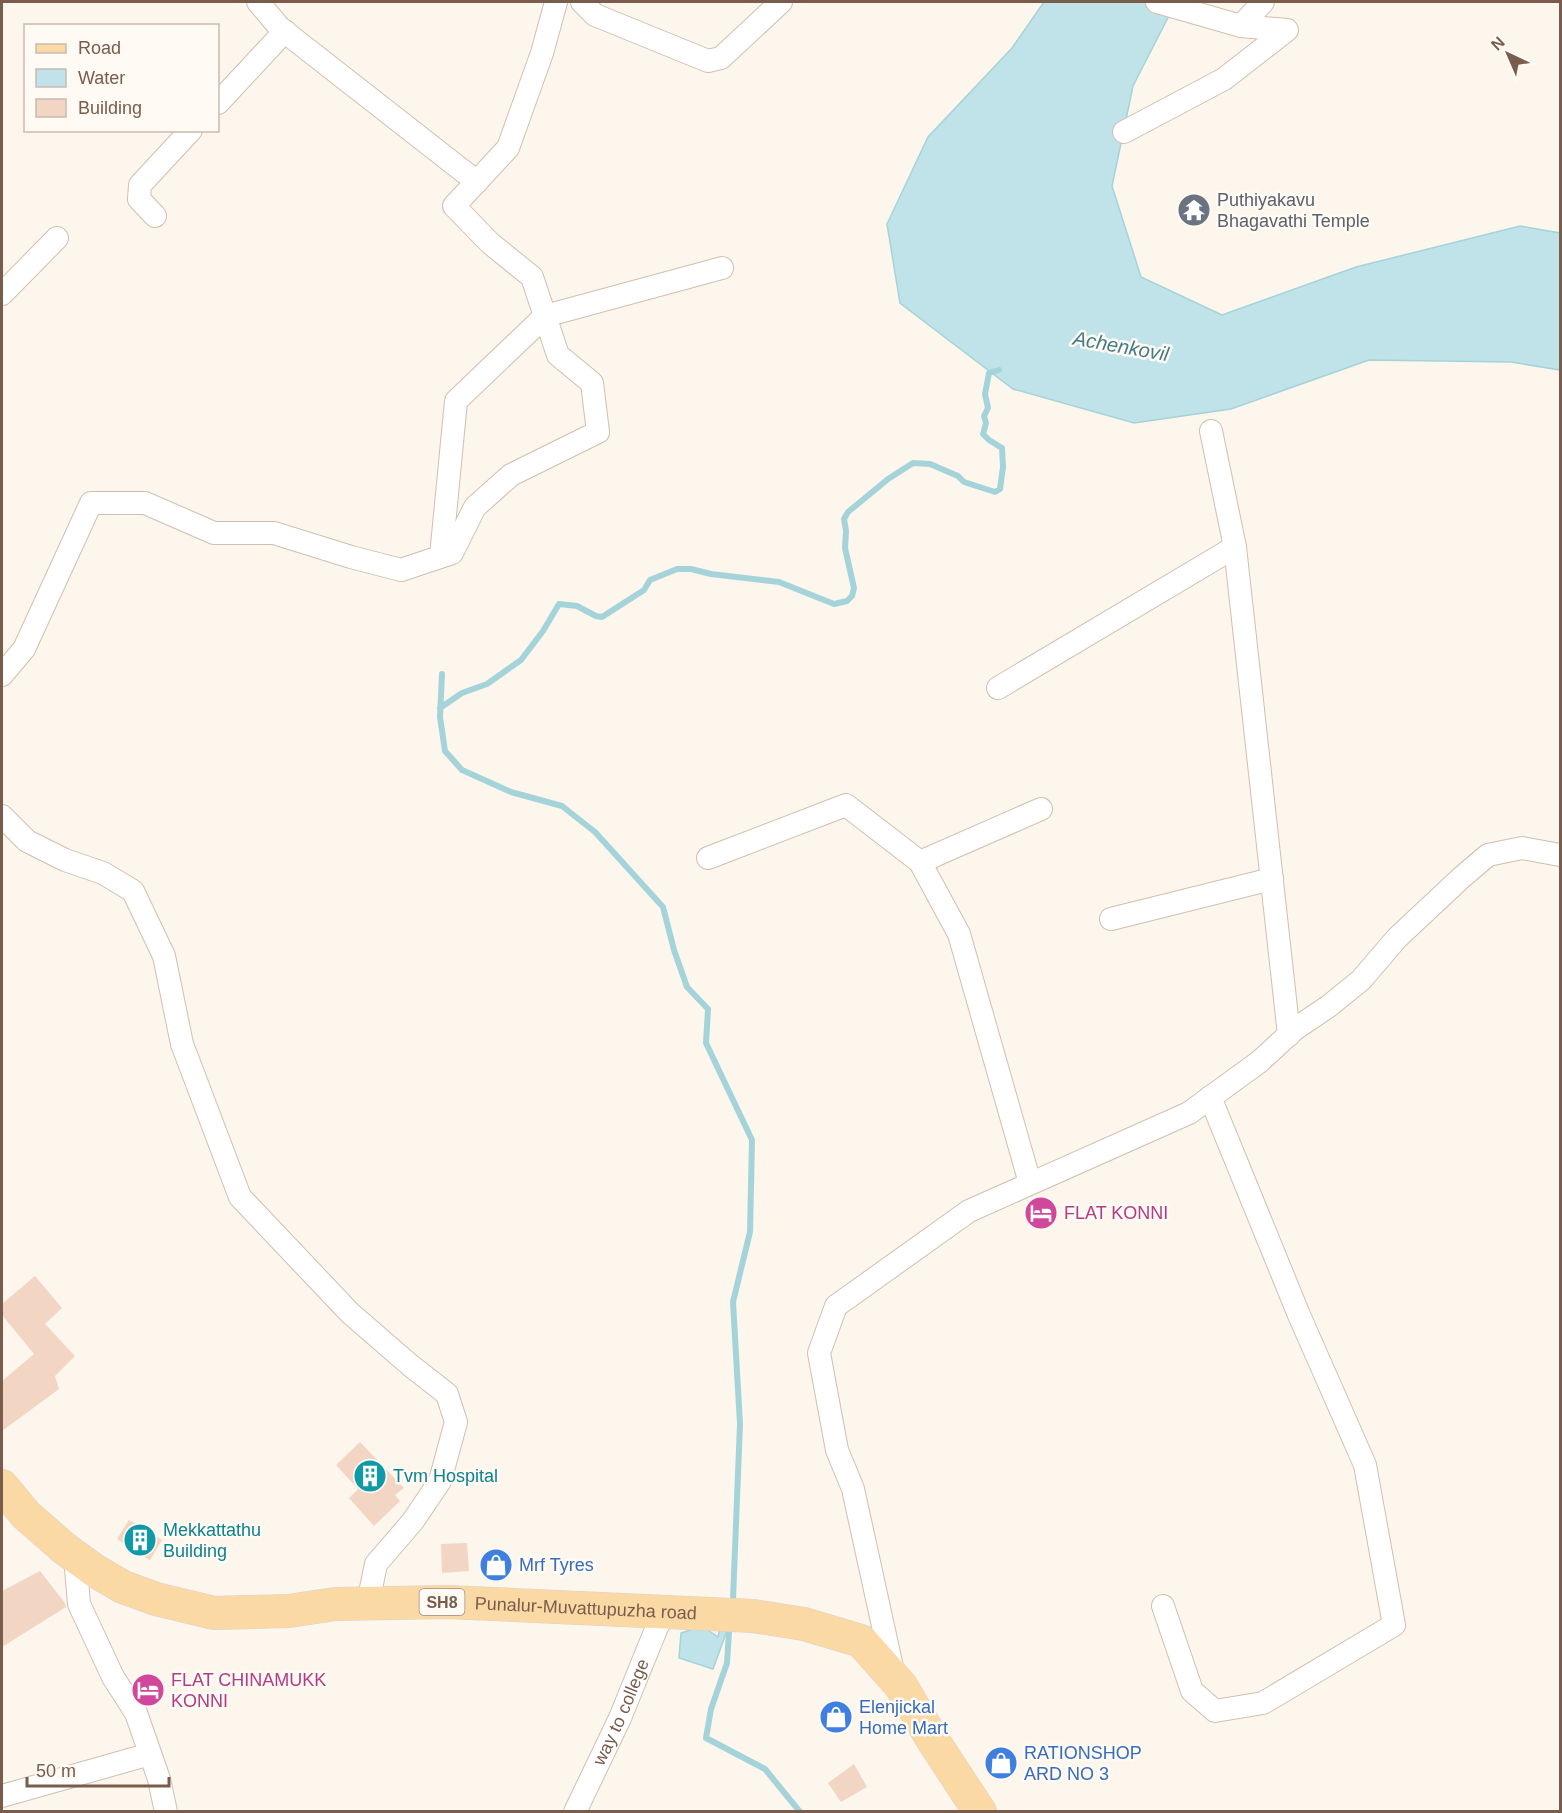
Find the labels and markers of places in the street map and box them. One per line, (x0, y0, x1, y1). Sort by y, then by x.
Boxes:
place label: Puthiyakavu Bhagavathi Temple (1217, 190, 1370, 231)
temple icon: Puthiyakavu Bhagavathi Temple (1176, 192, 1212, 228)
hotel icon: FLAT KONNI (1023, 1195, 1059, 1231)
place label: FLAT KONNI (1064, 1203, 1168, 1223)
building icon: Tvm Hospital (352, 1458, 388, 1494)
place label: Tvm Hospital (393, 1466, 498, 1486)
place label: Mekkattathu Building (163, 1520, 261, 1561)
building icon: Mekkattathu Building (122, 1522, 158, 1558)
shop icon: Mrf Tyres (478, 1547, 514, 1583)
place label: Mrf Tyres (519, 1555, 594, 1575)
place label: FLAT CHINAMUKK KONNI (171, 1670, 326, 1711)
hotel icon: FLAT CHINAMUKK KONNI (130, 1672, 166, 1708)
place label: Elenjickal Home Mart (859, 1697, 948, 1738)
shop icon: Elenjickal Home Mart (818, 1699, 854, 1735)
place label: RATIONSHOP ARD NO 3 (1024, 1743, 1142, 1784)
shop icon: RATIONSHOP ARD NO 3 (983, 1745, 1019, 1781)

